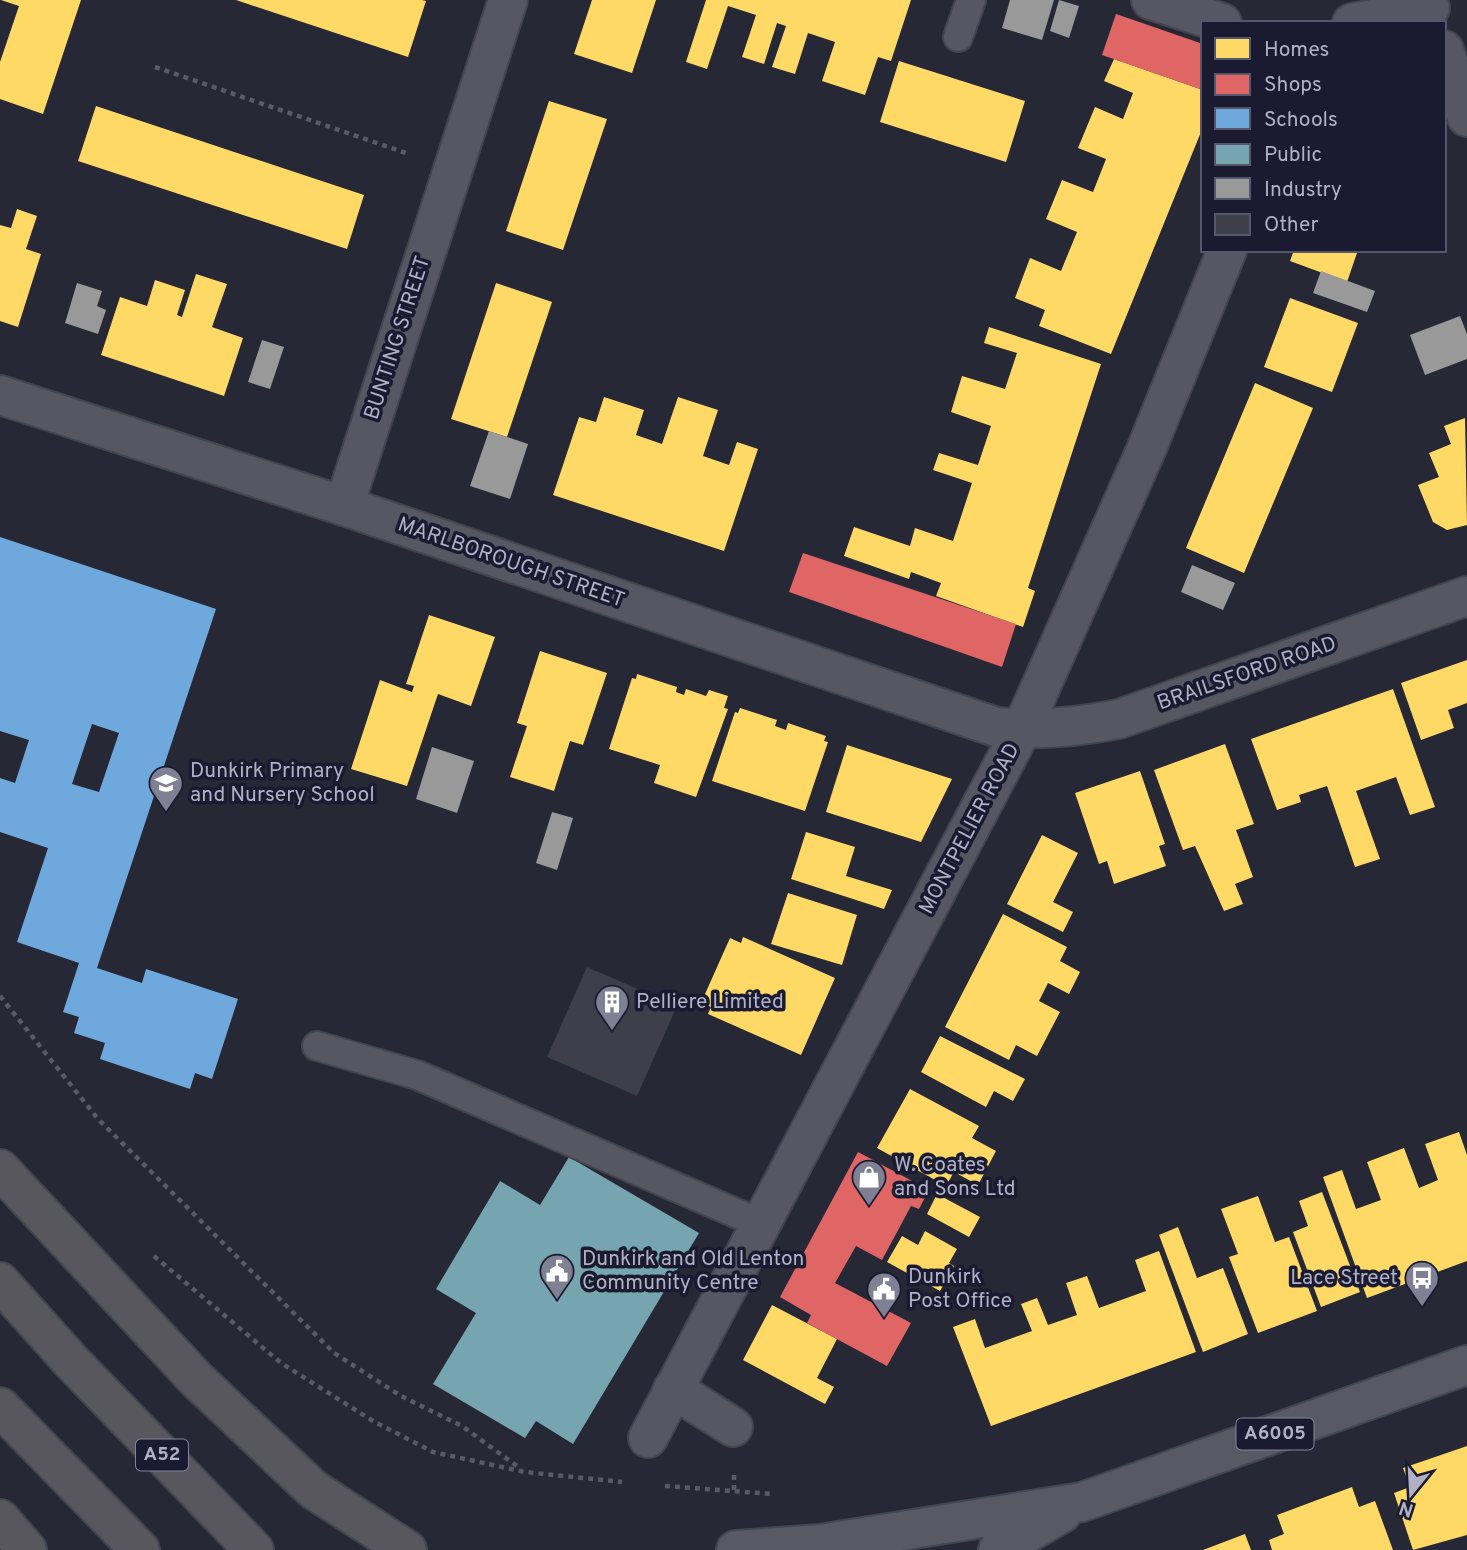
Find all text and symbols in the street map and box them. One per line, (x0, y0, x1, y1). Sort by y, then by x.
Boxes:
legend (1201, 21, 1446, 252)
text: Homes (1264, 37, 1329, 64)
text: Shops (1264, 72, 1322, 99)
text: Schools (1264, 107, 1338, 134)
text: Public (1264, 142, 1322, 169)
text: Industry (1264, 177, 1342, 204)
text: Other (1264, 212, 1319, 239)
street label: BUNTING STREET (359, 253, 437, 423)
street label: MARLBOROUGH STREET (394, 511, 628, 615)
street label: BRAILSFORD ROAD (1154, 631, 1340, 717)
street label: MONTPELIER ROAD (913, 739, 1027, 919)
place label: Dunkirk Primary and Nursery School (190, 758, 375, 809)
school or university icon: Dunkirk Primary and Nursery School (147, 764, 185, 813)
building icon: Pelliere Limited (593, 983, 631, 1032)
place label: Pelliere Limited (636, 989, 784, 1016)
place label: W. Coates and Sons Ltd (894, 1152, 1016, 1203)
shop icon: W. Coates and Sons Ltd (850, 1158, 888, 1207)
place label: Dunkirk and Old Lenton Community Centre (582, 1246, 804, 1297)
public building icon: Dunkirk and Old Lenton Community Centre (538, 1252, 576, 1301)
bus stop icon: Lace Street (1403, 1259, 1441, 1308)
place label: Dunkirk Post Office (908, 1264, 1012, 1315)
place label: Lace Street (1290, 1265, 1398, 1292)
public building icon: Dunkirk Post Office (865, 1270, 903, 1319)
road number: A6005 (1236, 1418, 1314, 1450)
road number: A52 (136, 1440, 188, 1470)
north arrow (1376, 1459, 1446, 1529)
text: N (1396, 1495, 1417, 1522)

